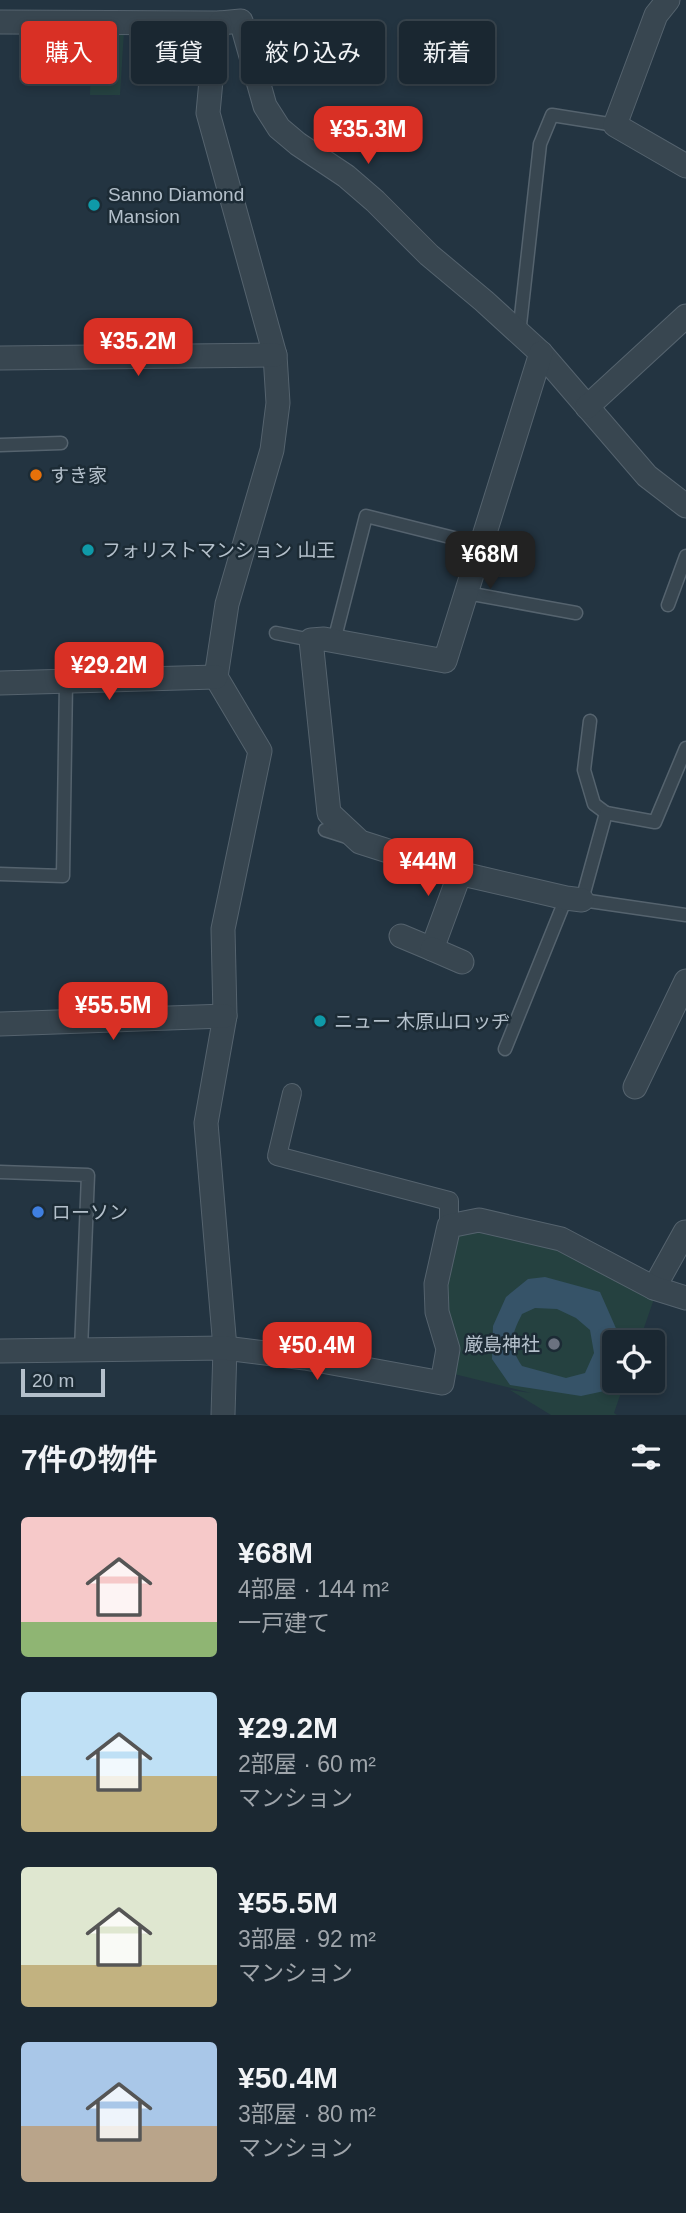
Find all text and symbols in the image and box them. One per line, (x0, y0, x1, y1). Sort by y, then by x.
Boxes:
chip: 購入 (21, 21, 117, 84)
chip: 賃貸 (131, 21, 227, 84)
chip: 絞り込み (241, 21, 385, 84)
chip: 新着 (399, 21, 495, 84)
pin: ¥35.3M (311, 106, 425, 166)
text: ¥35.3M (330, 116, 406, 142)
place label: Sanno Diamond Mansion (108, 184, 244, 227)
marker: Sanno Diamond Mansion (86, 197, 102, 213)
pin: ¥35.2M (81, 318, 195, 378)
text: ¥35.2M (100, 328, 176, 354)
place label: すき家 (50, 465, 107, 486)
marker: すき家 (28, 467, 44, 483)
pin: ¥68M (449, 532, 531, 591)
place label: フォリストマンション 山王 (102, 540, 335, 561)
text: ¥68M (461, 541, 519, 567)
marker: フォリストマンション 山王 (80, 542, 96, 558)
pin: ¥29.2M (52, 642, 166, 702)
text: ¥29.2M (71, 652, 147, 678)
pin: ¥44M (387, 838, 469, 898)
text: ¥44M (399, 848, 457, 874)
pin: ¥55.5M (56, 982, 170, 1042)
text: ¥55.5M (75, 992, 151, 1018)
place label: ニュー 木原山ロッヂ (334, 1011, 510, 1032)
marker: ニュー 木原山ロッヂ (312, 1013, 328, 1029)
place label: ローソン (52, 1202, 128, 1223)
marker: ローソン (30, 1204, 46, 1220)
pin: ¥50.4M (260, 1322, 374, 1382)
map controls (602, 1330, 665, 1393)
button: locate (602, 1330, 665, 1393)
text: ¥50.4M (279, 1332, 355, 1358)
place label: 厳島神社 (464, 1334, 540, 1355)
marker: 厳島神社 (546, 1336, 562, 1352)
scale bar (21, 1366, 105, 1398)
text: 20 m (32, 1370, 74, 1391)
icon: filters (627, 1438, 665, 1476)
text: 7件の物件 (21, 1443, 158, 1476)
text: ¥68M (238, 1536, 313, 1569)
icon: home (77, 1545, 161, 1629)
text: 4部屋 · 144 m² (238, 1576, 389, 1602)
text: 一戸建て (238, 1610, 330, 1636)
text: ¥29.2M (238, 1711, 338, 1744)
icon: home (77, 1720, 161, 1804)
text: 2部屋 · 60 m² (238, 1751, 376, 1777)
text: マンション (238, 1785, 353, 1811)
text: ¥55.5M (238, 1886, 338, 1919)
icon: home (77, 1895, 161, 1979)
text: 3部屋 · 92 m² (238, 1926, 376, 1952)
text: マンション (238, 1960, 353, 1986)
text: ¥50.4M (238, 2061, 338, 2094)
icon: home (77, 2070, 161, 2154)
text: 3部屋 · 80 m² (238, 2101, 376, 2127)
text: マンション (238, 2135, 353, 2161)

